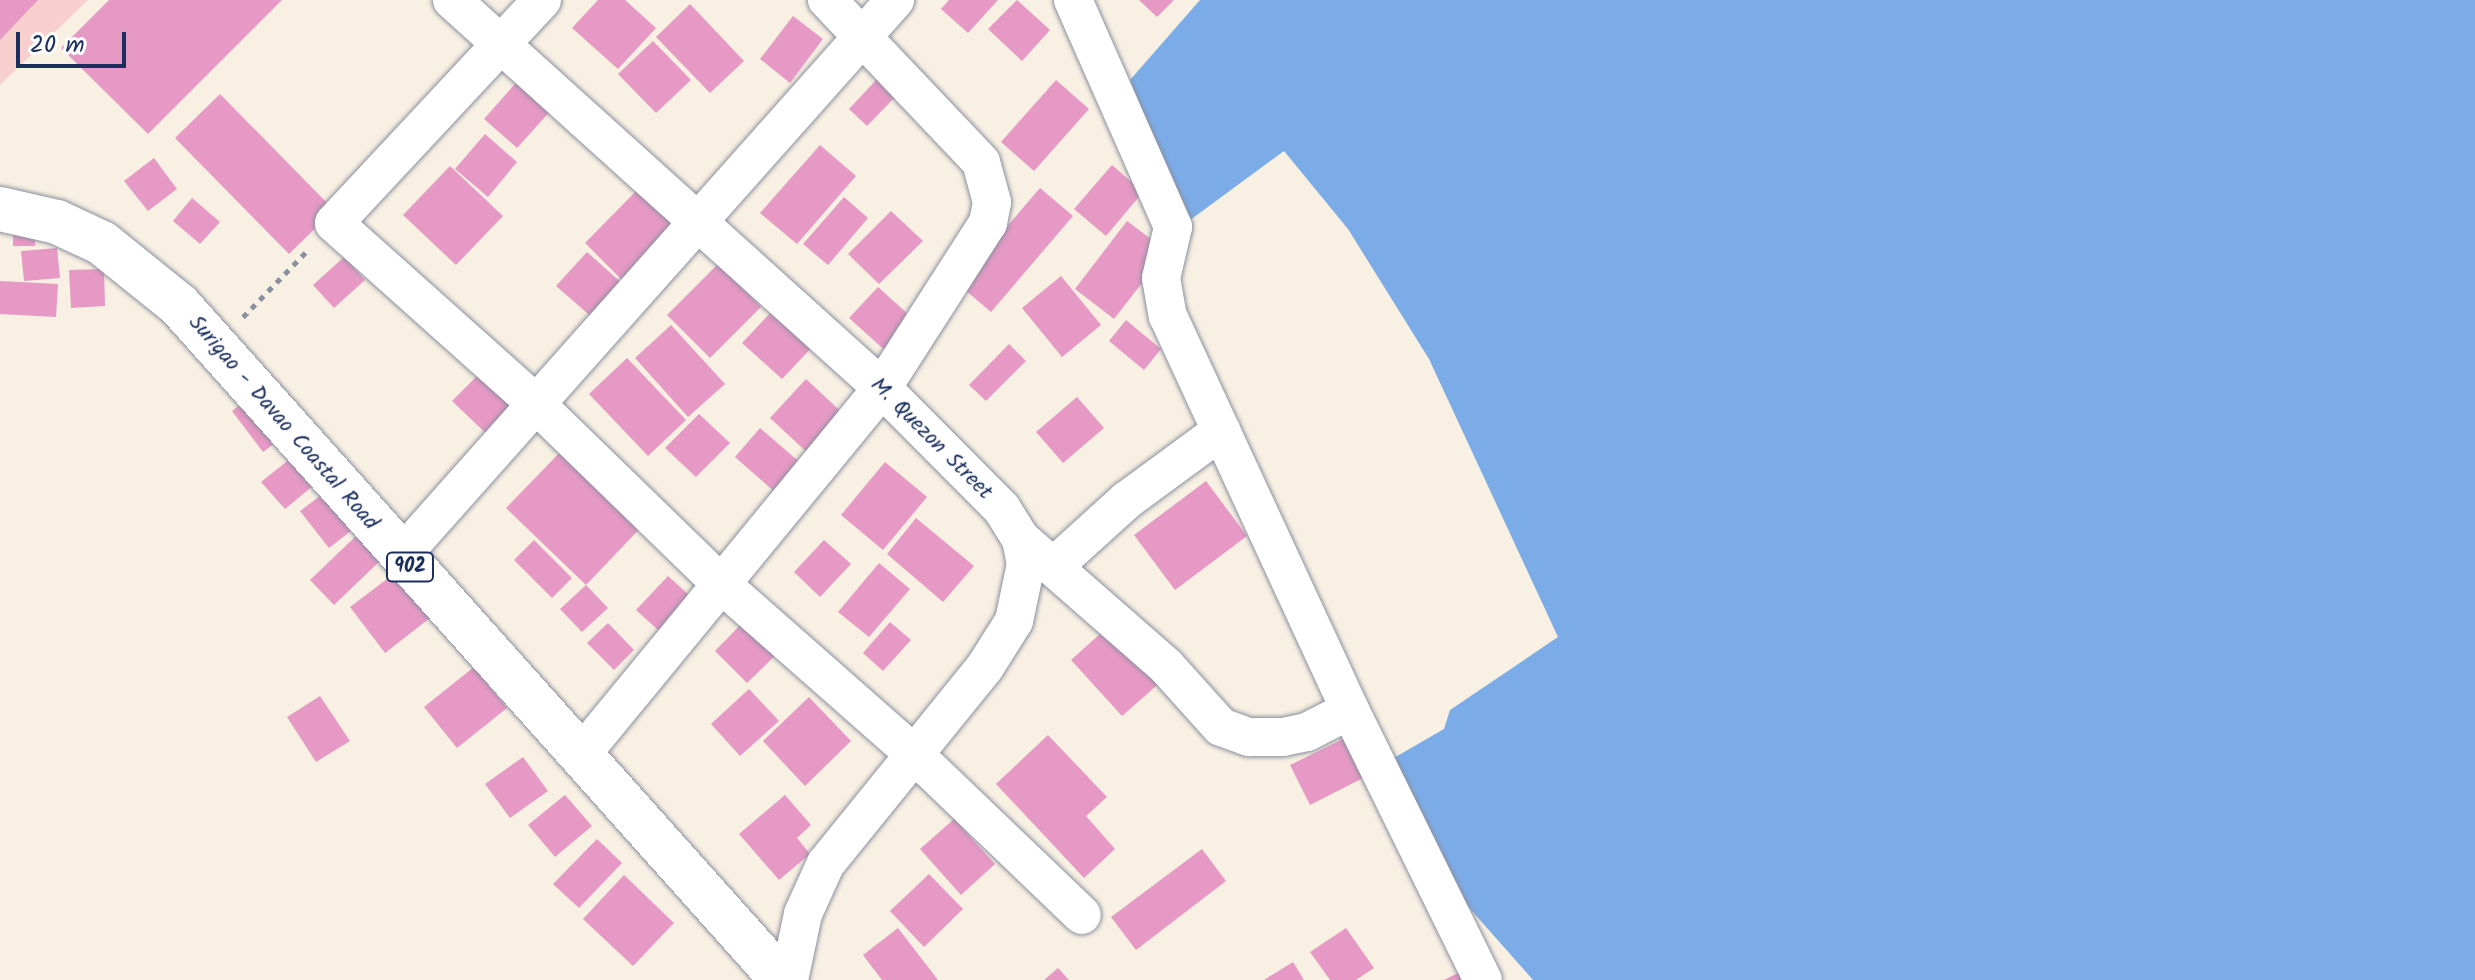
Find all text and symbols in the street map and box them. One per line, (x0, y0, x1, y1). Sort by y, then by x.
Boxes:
scale bar (20, 16, 130, 66)
text: 20 m (30, 26, 85, 65)
street label: Surigao - Davao Coastal Road (182, 310, 384, 536)
street label: M. Quezon Street (864, 372, 998, 506)
road number: 902 (384, 551, 436, 583)

